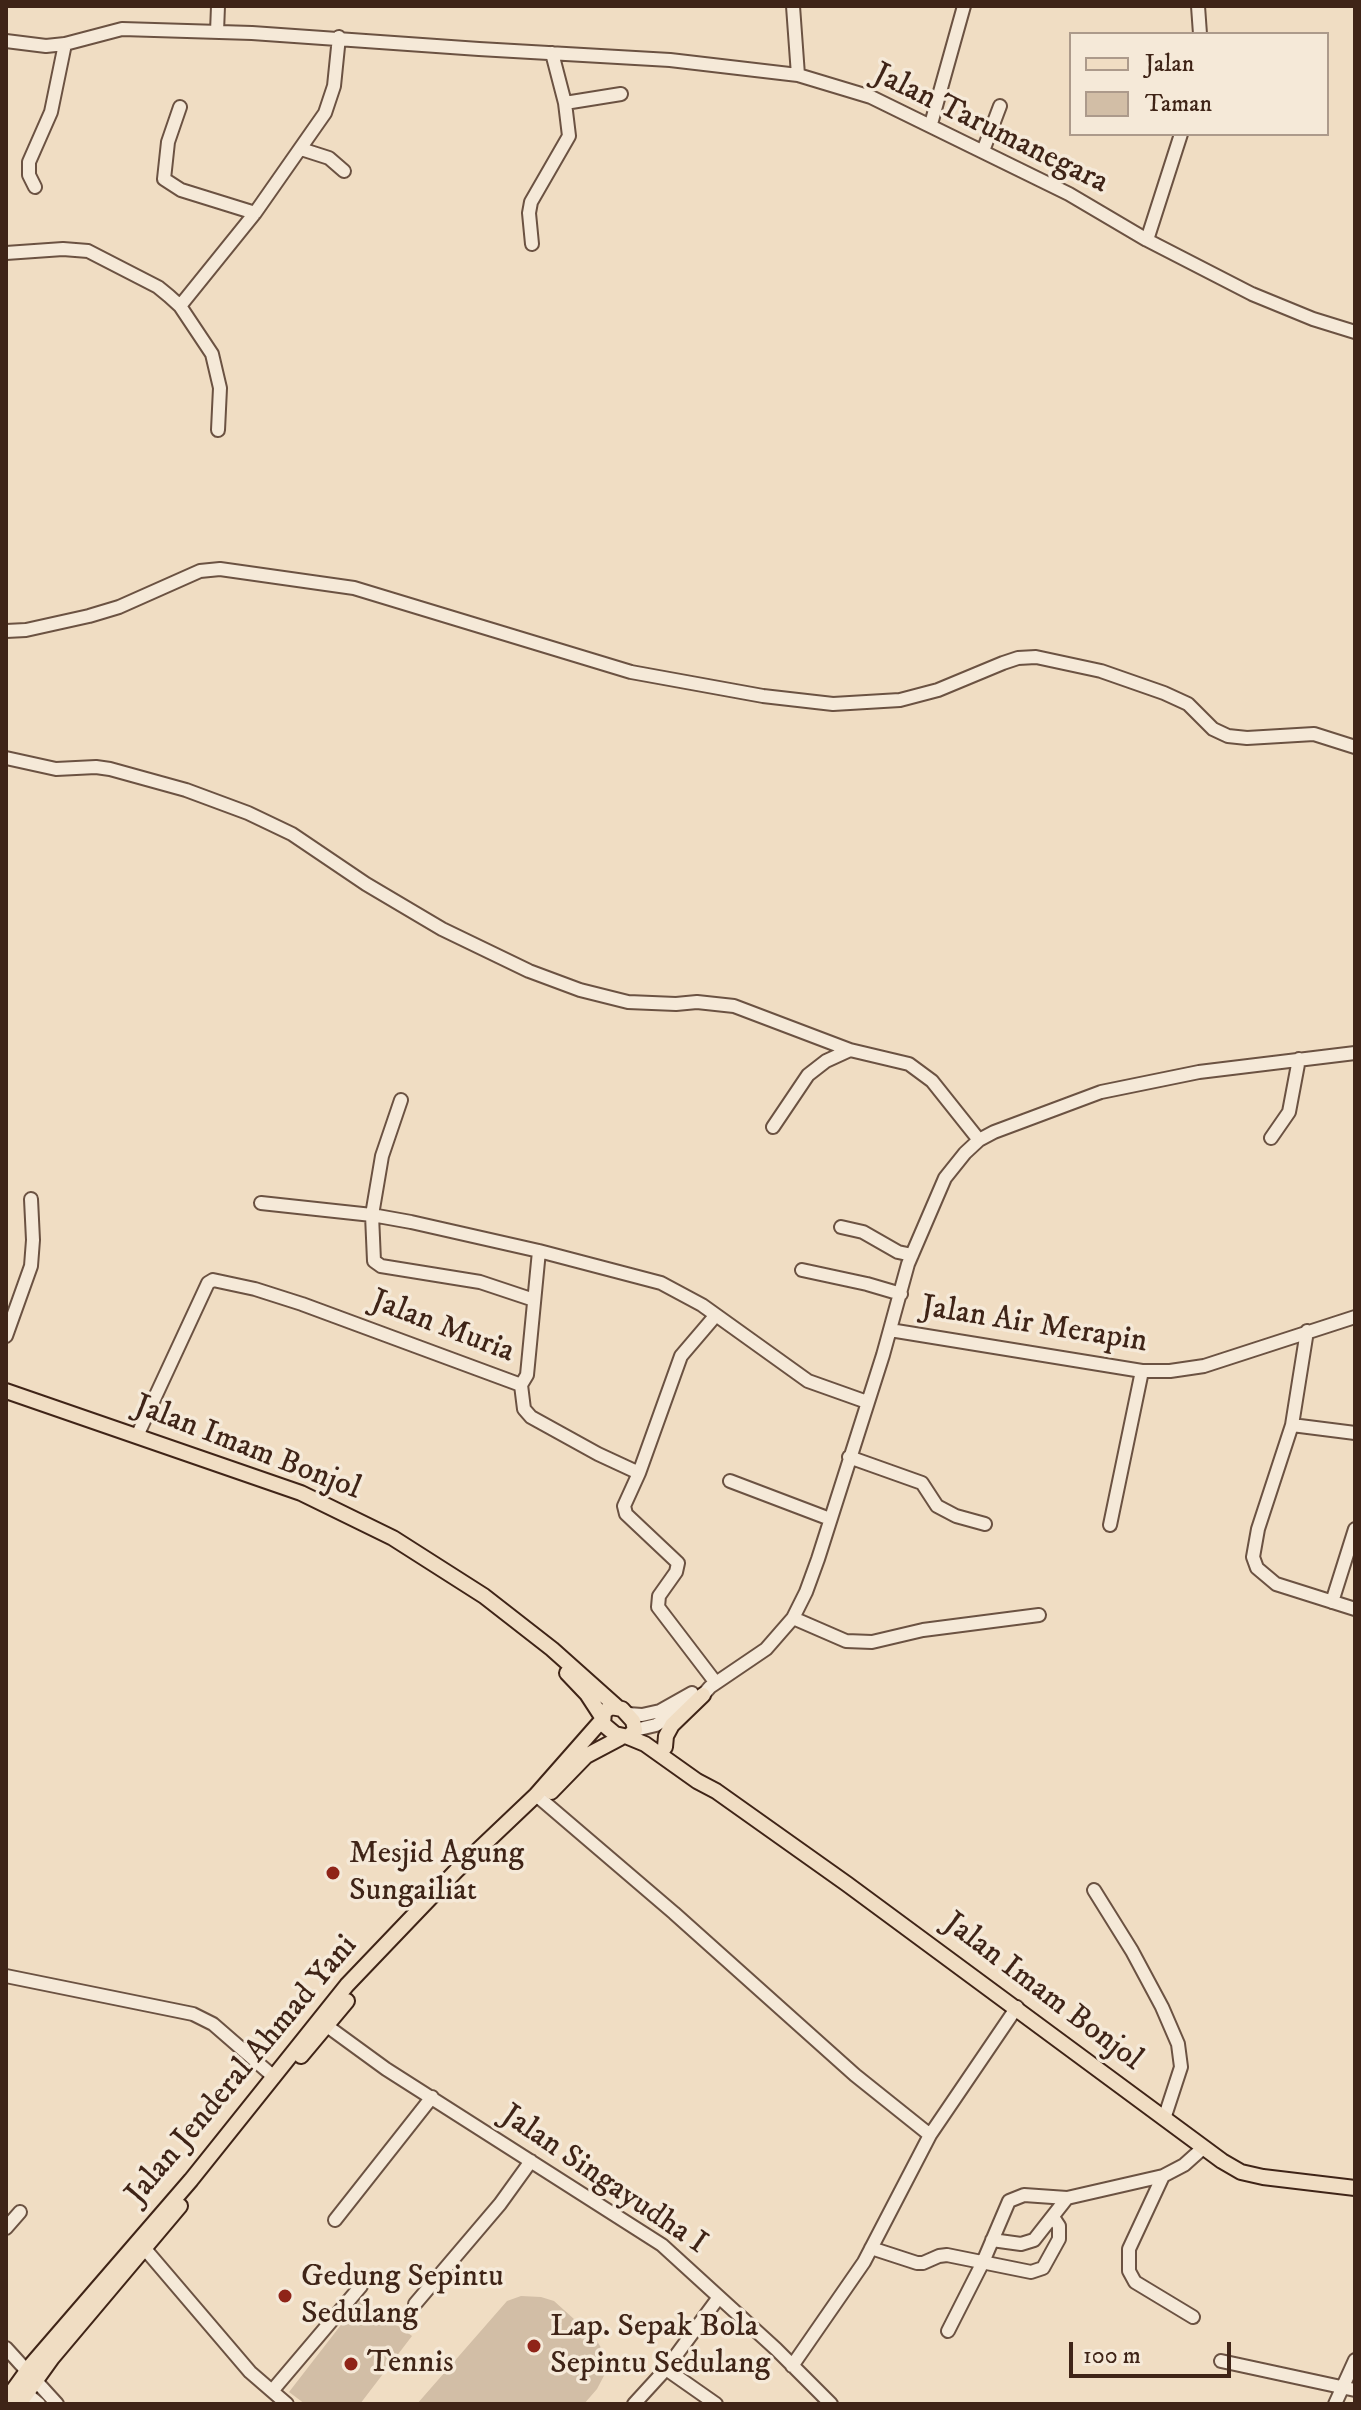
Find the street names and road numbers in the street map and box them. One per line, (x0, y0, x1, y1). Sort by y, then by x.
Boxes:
street label: Jalan Tarumanegara (866, 56, 1114, 204)
street label: Jalan Muria (365, 1283, 519, 1373)
street label: Jalan Air Merapin (918, 1289, 1150, 1363)
street label: Jalan Imam Bonjol (128, 1388, 366, 1510)
street label: Jalan Imam Bonjol (935, 1906, 1149, 2080)
street label: Jalan Jenderal Ahmad Yani (119, 1928, 367, 2214)
street label: Jalan Singayudha I (493, 2098, 713, 2264)

